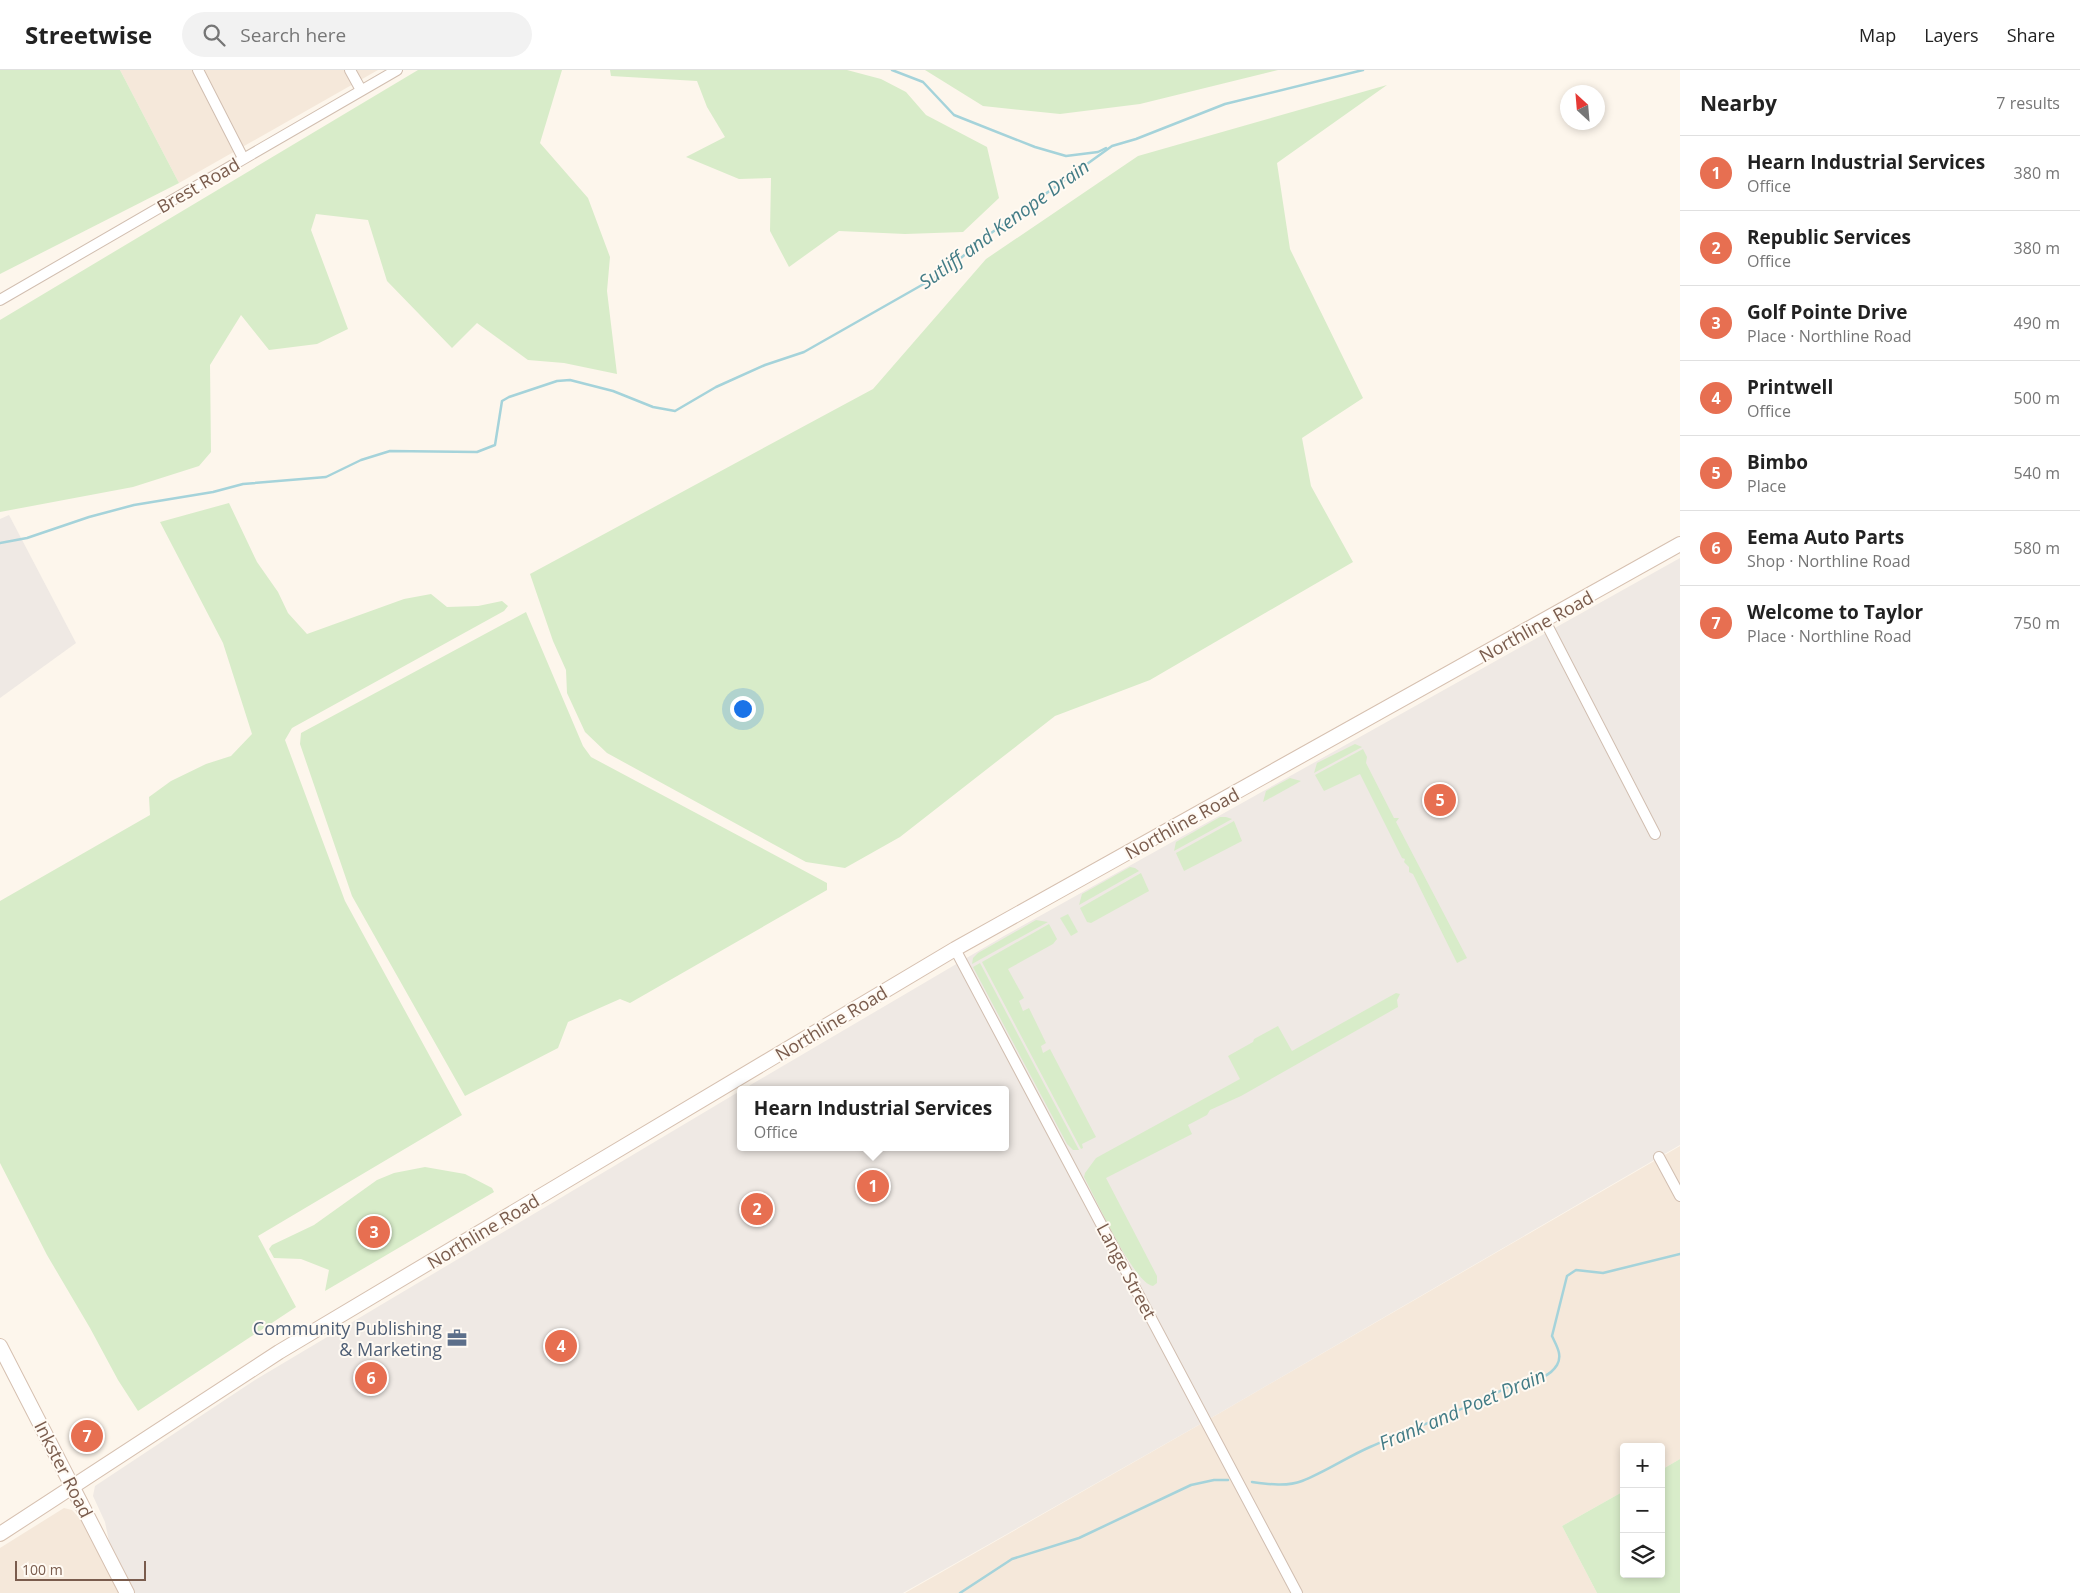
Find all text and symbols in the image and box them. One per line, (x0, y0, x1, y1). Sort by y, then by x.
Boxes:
search box (182, 12, 532, 57)
text: Streetwise (25, 18, 152, 51)
icon: search (200, 21, 228, 49)
text: Search here (240, 22, 346, 48)
text: Map (1859, 23, 1896, 47)
text: Layers (1924, 23, 1979, 47)
text: Share (2007, 23, 2055, 47)
north arrow (1560, 85, 1605, 130)
text: Nearby (1700, 89, 1777, 117)
text: 7 results (1996, 92, 2060, 114)
text: Hearn Industrial Services (1747, 149, 1985, 175)
street label: Brest Road (152, 152, 244, 218)
water label: Sutliff and Kenope Drain (914, 153, 1094, 295)
text: 1 (1711, 162, 1721, 184)
text: 380 m (2014, 162, 2060, 184)
text: Office (1747, 175, 1791, 197)
text: Republic Services (1747, 224, 1911, 250)
text: 2 (1711, 237, 1721, 259)
text: 380 m (2014, 237, 2060, 259)
text: Office (1747, 250, 1791, 272)
text: Golf Pointe Drive (1747, 299, 1908, 325)
text: 3 (1711, 312, 1721, 334)
text: 490 m (2014, 312, 2060, 334)
text: Place · Northline Road (1747, 325, 1912, 347)
text: Printwell (1747, 374, 1833, 400)
text: 4 (1711, 387, 1721, 409)
text: 500 m (2014, 387, 2060, 409)
text: Office (1747, 400, 1791, 422)
text: Bimbo (1747, 449, 1808, 475)
text: 5 (1711, 462, 1721, 484)
text: 540 m (2014, 462, 2060, 484)
text: Place (1747, 475, 1786, 497)
text: Eema Auto Parts (1747, 524, 1904, 550)
text: 6 (1711, 537, 1721, 559)
text: 580 m (2014, 537, 2060, 559)
text: Shop · Northline Road (1747, 550, 1910, 572)
street label: Northline Road (1475, 585, 1597, 667)
text: Welcome to Taylor (1747, 599, 1923, 625)
text: 7 (1711, 612, 1721, 634)
text: 750 m (2014, 612, 2060, 634)
text: Place · Northline Road (1747, 625, 1912, 647)
your location (730, 696, 756, 722)
pin: 5 (1424, 781, 1456, 819)
street label: Northline Road (1121, 782, 1243, 864)
street label: Northline Road (770, 980, 892, 1066)
popup (737, 1086, 1009, 1151)
text: Hearn Industrial Services (754, 1095, 992, 1121)
text: Office (754, 1121, 798, 1143)
pin: 1 (857, 1167, 889, 1205)
street label: Northline Road (422, 1188, 544, 1274)
pin: 2 (741, 1190, 773, 1228)
pin: 3 (358, 1213, 390, 1251)
street label: Lange Street (1092, 1219, 1162, 1323)
place label: Community Publishing & Marketing (253, 1316, 442, 1361)
office icon: Community Publishing & Marketing (446, 1327, 468, 1349)
pin: 4 (545, 1327, 577, 1365)
pin: 6 (355, 1359, 387, 1397)
water label: Frank and Poet Drain (1375, 1362, 1549, 1456)
street label: Inkster Road (29, 1417, 99, 1521)
pin: 7 (71, 1417, 103, 1455)
map controls (1620, 1443, 1665, 1578)
button: + (1620, 1443, 1665, 1488)
button: − (1620, 1488, 1665, 1533)
button: layers (1620, 1533, 1665, 1578)
scale bar (15, 1558, 146, 1581)
text: 100 m (22, 1560, 63, 1579)

